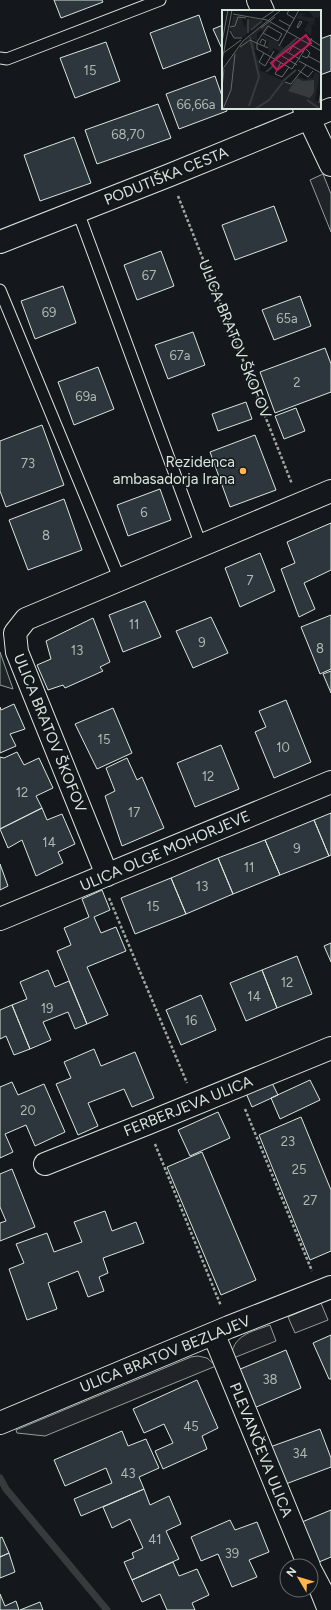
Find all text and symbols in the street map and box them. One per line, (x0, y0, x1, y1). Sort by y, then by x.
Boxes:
inset map (222, 10, 321, 109)
house number: 15 (84, 63, 96, 78)
house number: 66,66a (176, 97, 216, 112)
house number: 68,70 (111, 127, 145, 142)
street label: PODUTIŠKA CESTA (101, 143, 231, 209)
street label: ULICA BRATOV ŠKOFOV (195, 257, 275, 422)
house number: 67 (142, 268, 156, 283)
house number: 69 (42, 305, 56, 320)
house number: 65a (276, 311, 298, 326)
house number: 67a (170, 348, 190, 363)
house number: 2 (293, 375, 301, 390)
house number: 69a (75, 389, 97, 404)
place label: Rezidenca ambasadorja Irana (113, 453, 235, 488)
house number: 73 (21, 456, 35, 471)
marker: Rezidenca ambasadorja Irana (238, 466, 248, 476)
house number: 6 (140, 505, 148, 520)
house number: 8 (42, 528, 50, 543)
house number: 7 (247, 573, 254, 588)
house number: 11 (129, 617, 139, 632)
house number: 9 (198, 635, 206, 650)
house number: 8 (316, 641, 324, 656)
house number: 13 (71, 643, 83, 658)
street label: ULICA BRATOV ŠKOFOV (10, 651, 90, 816)
house number: 15 (98, 732, 110, 747)
house number: 10 (276, 740, 290, 755)
house number: 12 (202, 769, 214, 784)
house number: 12 (16, 785, 28, 800)
house number: 17 (128, 805, 140, 820)
street label: ULICA OLGE MOHORJEVE (77, 807, 253, 895)
house number: 14 (42, 835, 56, 850)
house number: 9 (293, 841, 301, 856)
house number: 11 (244, 860, 254, 875)
house number: 13 (196, 879, 208, 894)
house number: 15 (147, 899, 159, 914)
house number: 12 (281, 975, 293, 990)
house number: 14 (247, 989, 261, 1004)
house number: 19 (41, 1001, 53, 1016)
house number: 16 (185, 1013, 197, 1028)
street label: FERBERJEVA ULICA (121, 1072, 255, 1140)
house number: 20 (20, 1103, 36, 1118)
house number: 23 (281, 1134, 295, 1149)
house number: 25 (292, 1162, 306, 1177)
house number: 27 (303, 1193, 317, 1208)
street label: ULICA BRATOV BEZLAJEV (77, 1311, 253, 1396)
house number: 38 (262, 1372, 278, 1387)
street label: PLEVANČEVA ULICA (226, 1380, 296, 1520)
house number: 45 (183, 1419, 199, 1434)
house number: 34 (292, 1446, 308, 1461)
house number: 43 (120, 1466, 136, 1481)
house number: 41 (148, 1532, 162, 1547)
house number: 39 (225, 1546, 239, 1561)
north arrow (279, 1558, 319, 1598)
text: N (284, 1565, 299, 1580)

